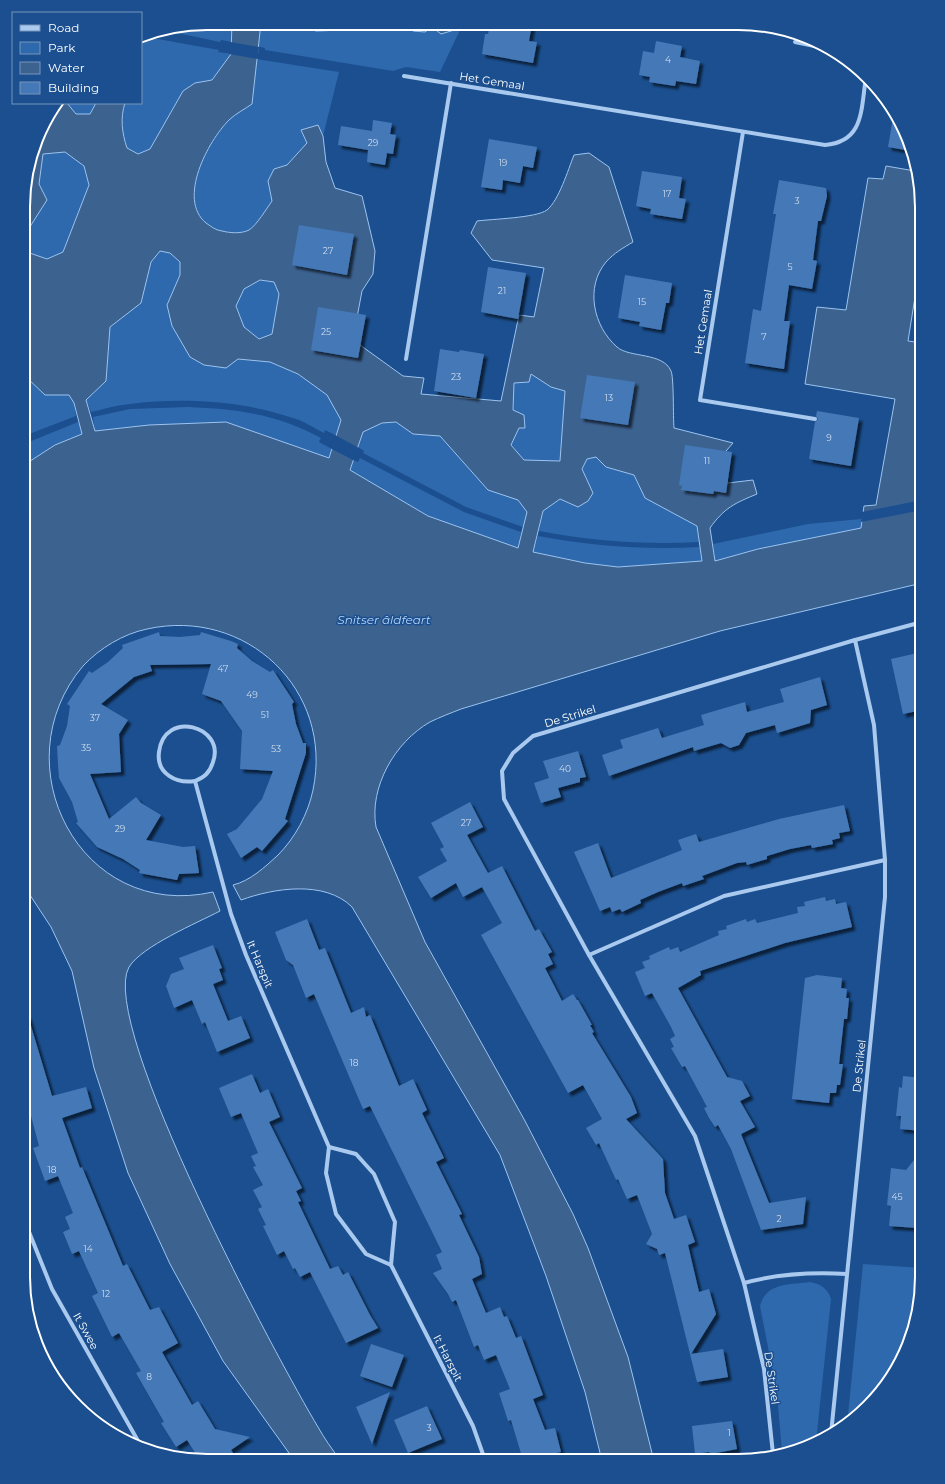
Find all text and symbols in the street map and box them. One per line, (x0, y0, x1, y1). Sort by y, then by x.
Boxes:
legend (12, 12, 142, 104)
text: Road (48, 20, 79, 35)
text: Park (48, 40, 76, 55)
house number: 4 (665, 54, 671, 65)
text: Water (48, 60, 85, 75)
street label: Het Gemaal (458, 69, 526, 93)
text: Building (48, 80, 99, 95)
house number: 29 (368, 137, 379, 148)
house number: 19 (499, 157, 508, 168)
house number: 17 (663, 188, 671, 199)
house number: 3 (794, 195, 800, 206)
house number: 27 (323, 245, 333, 256)
house number: 5 (787, 261, 793, 272)
house number: 21 (498, 285, 506, 296)
street label: Het Gemaal (691, 288, 715, 356)
house number: 15 (638, 296, 646, 307)
house number: 25 (321, 326, 331, 337)
house number: 7 (761, 331, 767, 342)
house number: 23 (451, 371, 461, 382)
house number: 13 (605, 392, 613, 403)
house number: 9 (826, 432, 832, 443)
house number: 11 (704, 455, 710, 466)
water label: Snitser âldfeart (337, 612, 431, 627)
house number: 47 (218, 663, 228, 674)
house number: 49 (246, 689, 258, 700)
street label: De Strikel (543, 702, 597, 730)
house number: 51 (261, 709, 269, 720)
house number: 37 (90, 712, 100, 723)
house number: 35 (81, 742, 91, 753)
house number: 53 (271, 743, 281, 754)
house number: 40 (559, 763, 571, 774)
house number: 27 (461, 817, 471, 828)
house number: 29 (115, 823, 126, 834)
street label: It Harspit (244, 938, 277, 991)
street label: De Strikel (849, 1039, 869, 1093)
house number: 18 (350, 1057, 359, 1068)
house number: 18 (48, 1164, 57, 1175)
house number: 45 (891, 1191, 903, 1202)
house number: 2 (776, 1213, 782, 1224)
house number: 14 (83, 1243, 93, 1254)
house number: 12 (102, 1288, 110, 1299)
street label: It Swee (70, 1310, 102, 1352)
street label: It Harspit (430, 1332, 466, 1384)
street label: De Strikel (761, 1351, 783, 1405)
house number: 8 (146, 1371, 152, 1382)
house number: 3 (426, 1422, 432, 1433)
house number: 1 (727, 1427, 731, 1438)

